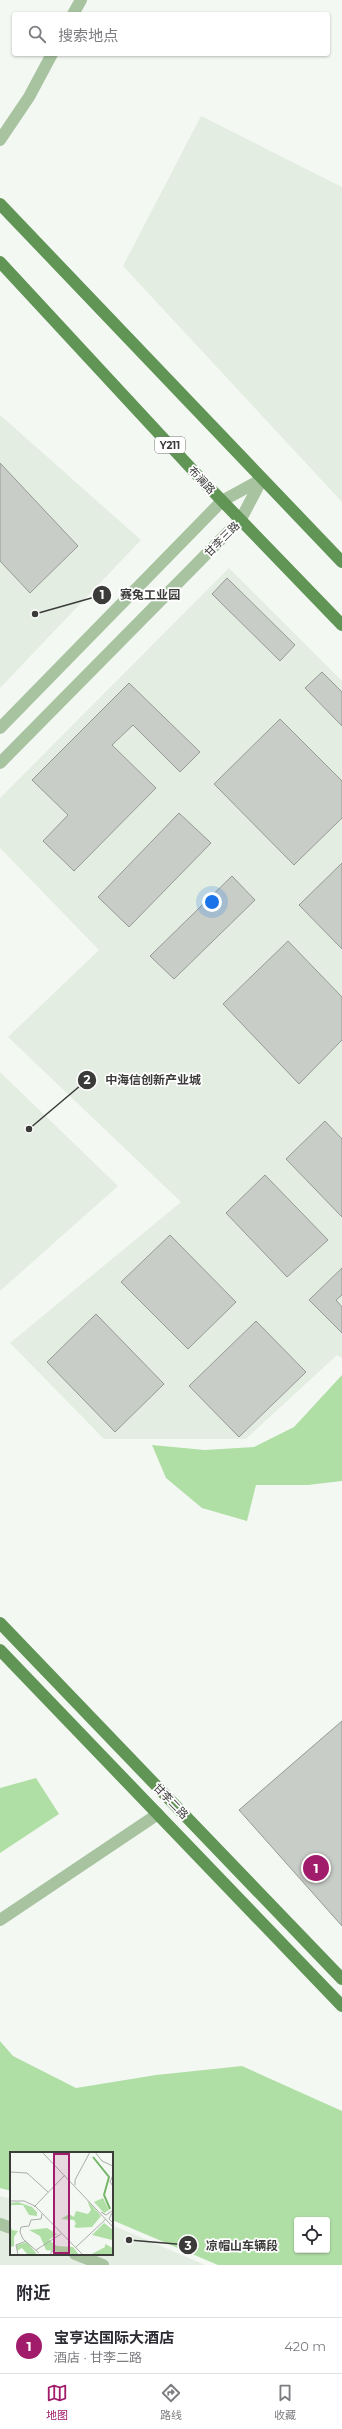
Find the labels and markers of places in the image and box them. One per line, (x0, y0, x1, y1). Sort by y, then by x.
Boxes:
callout: 赛兔工业园 (92, 583, 188, 607)
callout: 中海信创新产业城 (77, 1068, 209, 1092)
pin: 1 (303, 1853, 329, 1883)
callout: 凉帽山车辆段 (178, 2233, 286, 2257)

